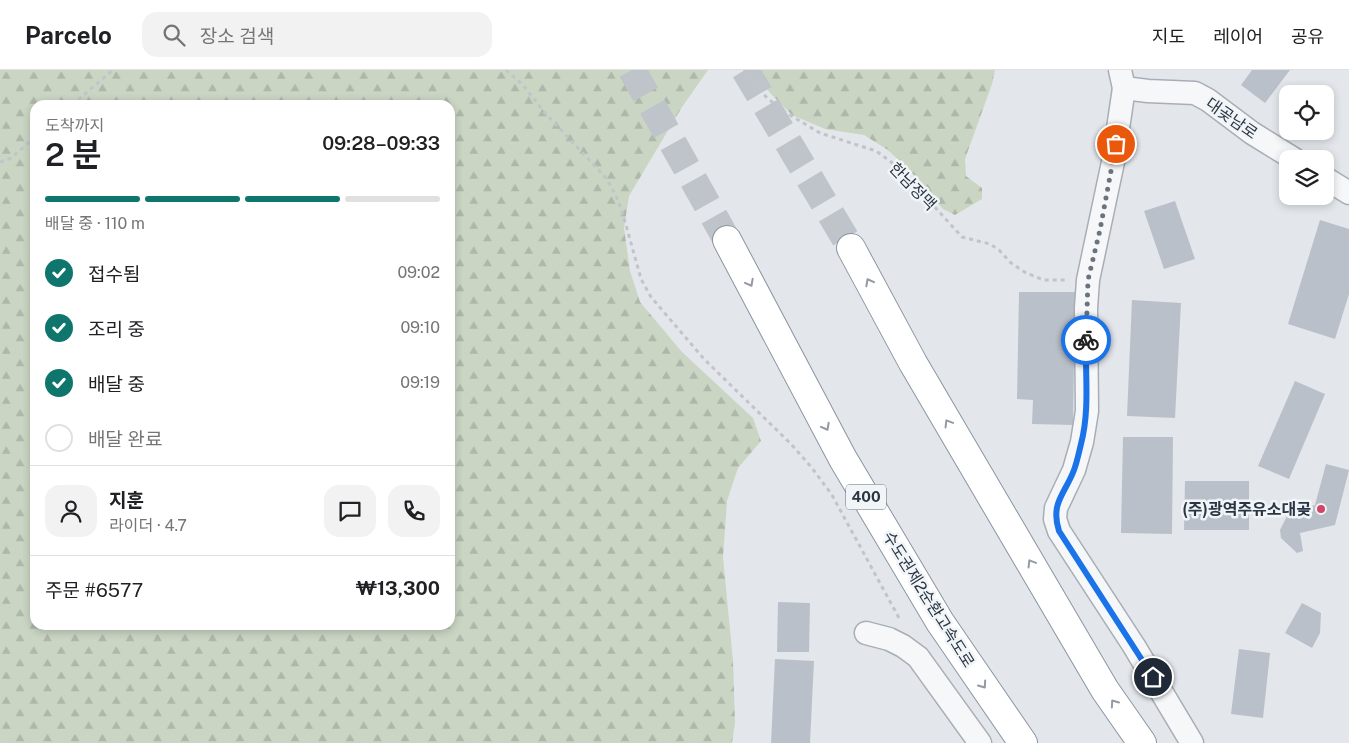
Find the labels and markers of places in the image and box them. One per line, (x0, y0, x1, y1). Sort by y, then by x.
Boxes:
pin (1095, 123, 1137, 165)
place label: (주)광역주유소대곶 (1183, 500, 1311, 519)
marker: (주)광역주유소대곶 (1315, 503, 1327, 515)
pin (1132, 656, 1174, 698)

